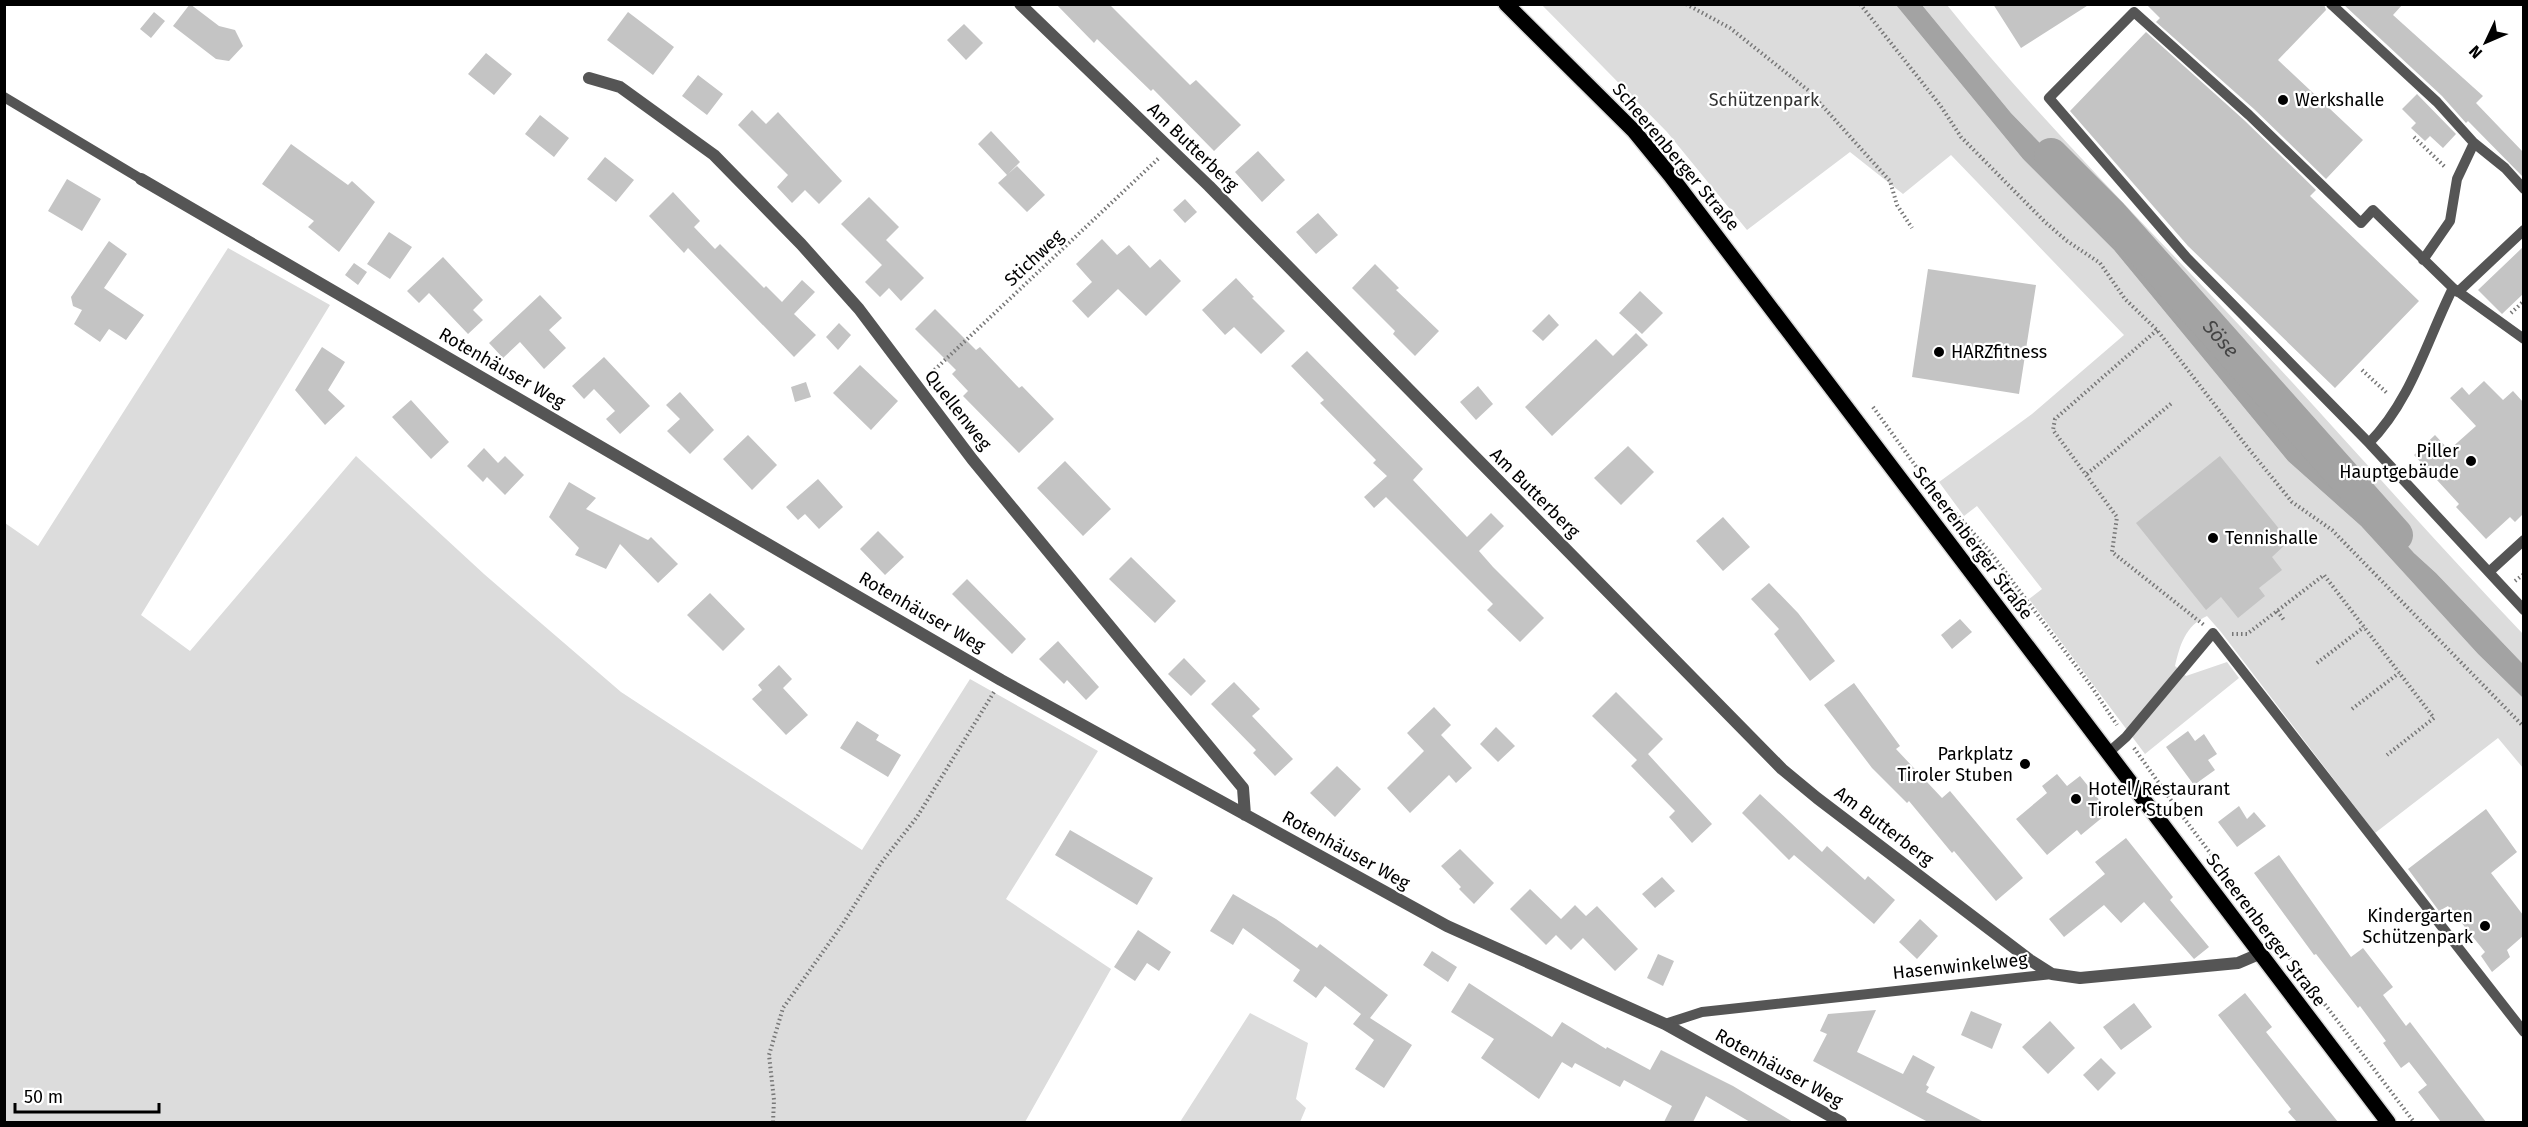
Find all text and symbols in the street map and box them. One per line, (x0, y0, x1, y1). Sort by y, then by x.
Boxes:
north arrow (2456, 12, 2516, 72)
text: N (2465, 42, 2486, 62)
street label: Scheerenberger Straße (1608, 79, 1744, 235)
park label: Schützenpark (1709, 89, 1820, 111)
place label: Werkshalle (2295, 89, 2384, 111)
marker: Werkshalle (2276, 93, 2290, 107)
street label: Am Butterberg (1143, 98, 1244, 196)
street label: Stichweg (1000, 225, 1069, 291)
water label: Söse (2197, 314, 2244, 362)
street label: Rotenhäuser Weg (435, 323, 570, 413)
place label: HARZfitness (1951, 341, 2047, 363)
marker: HARZfitness (1932, 345, 1946, 359)
street label: Quellenweg (920, 366, 996, 455)
place label: Piller Hauptgebäude (2339, 440, 2459, 483)
street label: Am Butterberg (1486, 444, 1585, 543)
marker: Piller Hauptgebäude (2464, 454, 2478, 468)
street label: Scheerenberger Straße (1908, 462, 2038, 624)
place label: Tennishalle (2225, 527, 2318, 549)
marker: Tennishalle (2206, 531, 2220, 545)
street label: Rotenhäuser Weg (855, 567, 990, 657)
place label: Parkplatz Tiroler Stuben (1897, 743, 2013, 786)
marker: Parkplatz Tiroler Stuben (2018, 757, 2032, 771)
place label: Hotel/Restaurant Tiroler Stuben (2088, 778, 2231, 821)
street label: Am Butterberg (1830, 782, 1938, 871)
marker: Hotel/Restaurant Tiroler Stuben (2069, 792, 2083, 806)
street label: Rotenhäuser Weg (1278, 806, 1414, 894)
street label: Scheerenberger Straße (2201, 849, 2331, 1011)
place label: Kindergarten Schützenpark (2362, 905, 2474, 948)
marker: Kindergarten Schützenpark (2478, 919, 2492, 933)
street label: Hasenwinkelweg (1892, 948, 2029, 984)
street label: Rotenhäuser Weg (1711, 1024, 1847, 1112)
scale bar (15, 1076, 159, 1114)
text: 50 m (24, 1086, 63, 1108)

